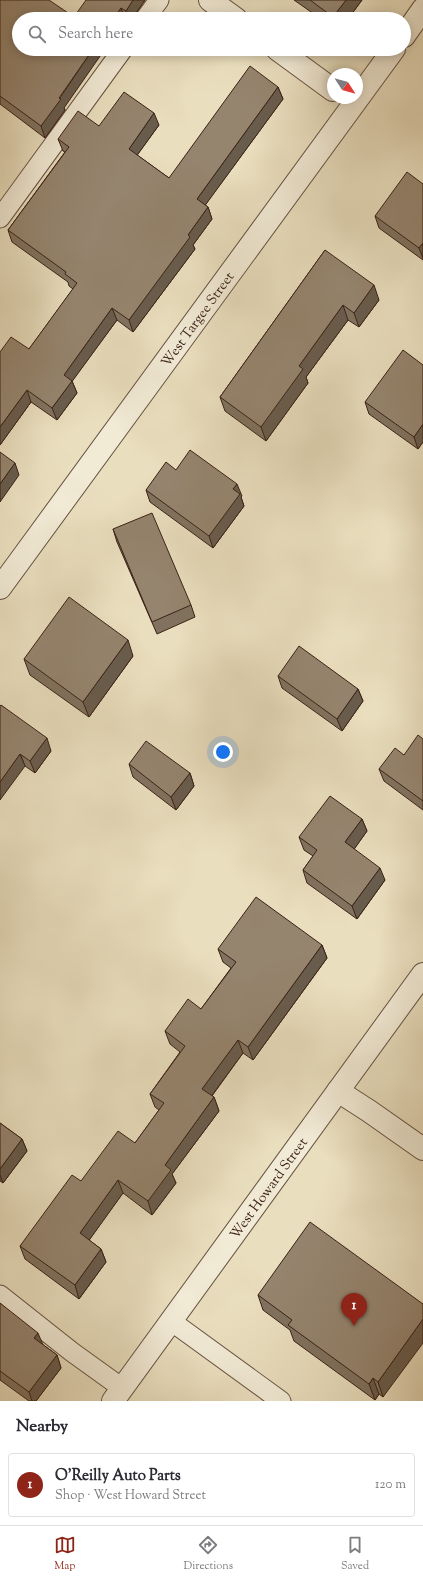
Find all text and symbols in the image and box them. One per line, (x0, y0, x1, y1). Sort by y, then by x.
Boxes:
search box (12, 12, 411, 56)
icon: search (26, 23, 48, 45)
text: Search here (58, 24, 133, 45)
north arrow (327, 68, 363, 104)
street label: West Targee Street (157, 268, 240, 372)
your location (213, 742, 233, 762)
street label: West Howard Street (226, 1134, 313, 1244)
pin: 1 (341, 1293, 367, 1326)
text: Nearby (16, 1415, 68, 1439)
text: O'Reilly Auto Parts (55, 1466, 181, 1487)
text: 1 (28, 1476, 32, 1494)
text: 120 m (375, 1476, 406, 1494)
text: Shop · West Howard Street (55, 1487, 206, 1505)
tab: Map (54, 1534, 76, 1574)
tab: Directions (184, 1534, 233, 1574)
tab: Saved (341, 1534, 369, 1574)

